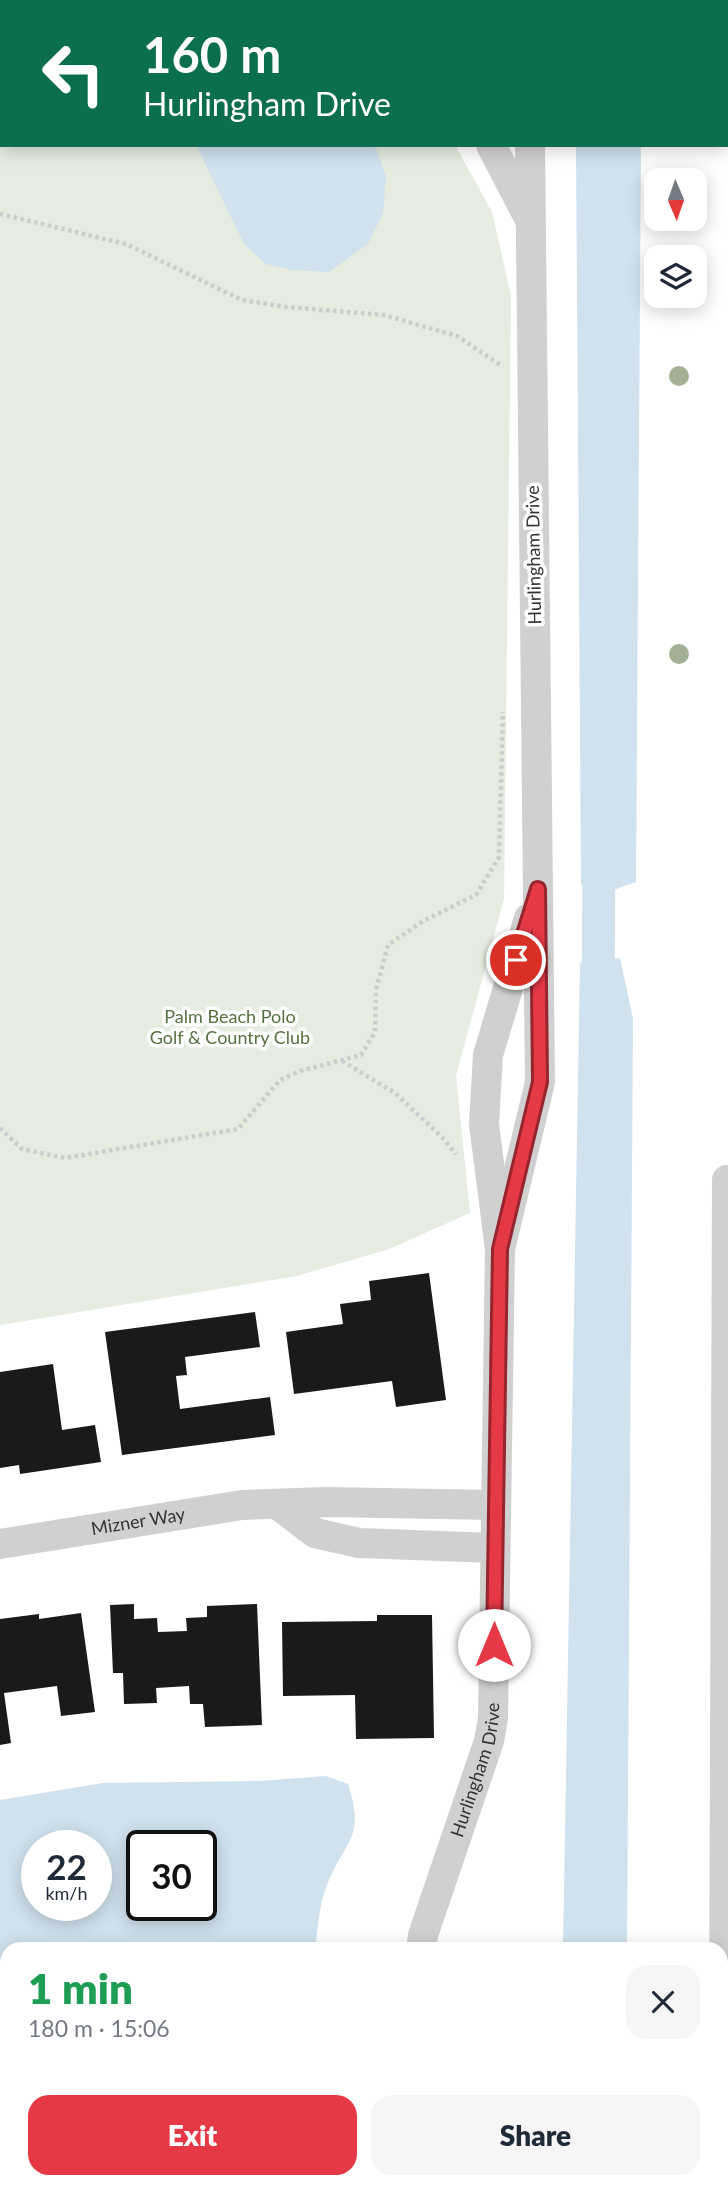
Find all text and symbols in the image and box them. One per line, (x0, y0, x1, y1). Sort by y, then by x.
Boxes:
text: 160 m (143, 25, 281, 83)
icon: left (28, 28, 119, 119)
text: Hurlingham Drive (143, 84, 391, 123)
north arrow (644, 168, 707, 231)
map controls (644, 168, 707, 308)
button: layers (644, 245, 707, 308)
street label: Hurlingham Drive (521, 485, 545, 625)
pin (486, 930, 546, 990)
icon: arrive (497, 941, 535, 979)
park label: Palm Beach Polo Golf & Country Club (150, 1005, 310, 1048)
street label: Mizner Way (90, 1502, 187, 1539)
position arrow (457, 1608, 531, 1682)
street label: Hurlingham Drive (445, 1702, 503, 1840)
speed limit sign: 30 (126, 1830, 217, 1921)
text: 22 (46, 1845, 87, 1887)
text: km/h (45, 1882, 88, 1904)
text: 1 min (28, 1963, 133, 2013)
button: close (626, 1965, 700, 2039)
text: 180 m · 15:06 (28, 2014, 170, 2042)
button: Exit (28, 2095, 357, 2175)
button: Share (371, 2095, 700, 2175)

